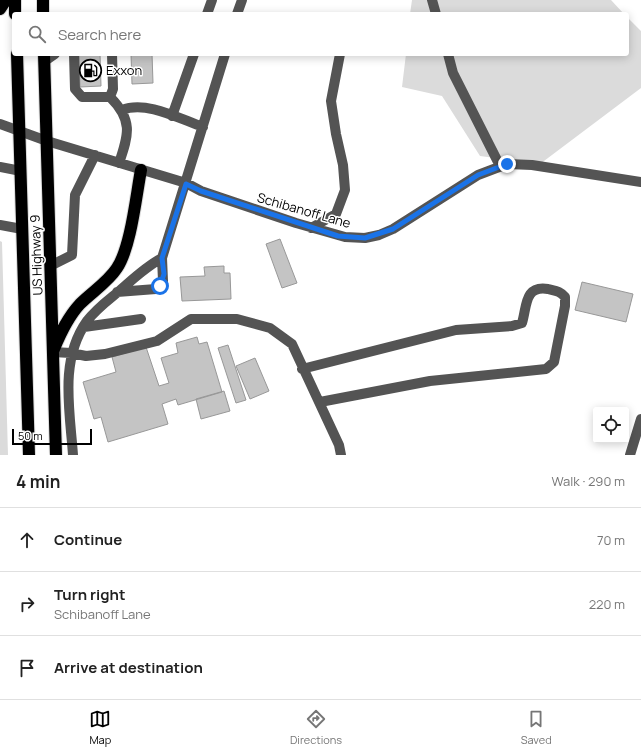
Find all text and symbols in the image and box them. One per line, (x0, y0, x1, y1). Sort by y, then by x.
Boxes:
search box (12, 12, 629, 56)
icon: search (26, 23, 48, 45)
text: Search here (58, 24, 141, 45)
fuel station icon: Exxon (77, 57, 103, 83)
place label: Exxon (106, 61, 142, 79)
route end (498, 155, 516, 173)
street label: Schibanoff Lane (255, 188, 353, 232)
street label: US Highway 9 (26, 214, 46, 296)
route start (151, 277, 169, 295)
map controls (593, 407, 629, 443)
button: locate (593, 407, 629, 443)
scale bar (12, 427, 92, 446)
text: 50 m (18, 428, 43, 443)
text: 4 min (16, 470, 60, 493)
text: Walk · 290 m (552, 472, 625, 490)
icon: ahead (16, 529, 38, 551)
text: Continue (54, 529, 122, 550)
text: 70 m (597, 531, 625, 549)
text: Turn right (54, 584, 125, 605)
icon: right (16, 593, 38, 615)
text: 220 m (589, 595, 625, 613)
text: Schibanoff Lane (54, 605, 151, 623)
icon: arrive (16, 657, 38, 679)
text: Arrive at destination (54, 657, 203, 678)
tab: Map (89, 708, 111, 747)
tab: Directions (290, 708, 342, 747)
tab: Saved (521, 708, 552, 747)

